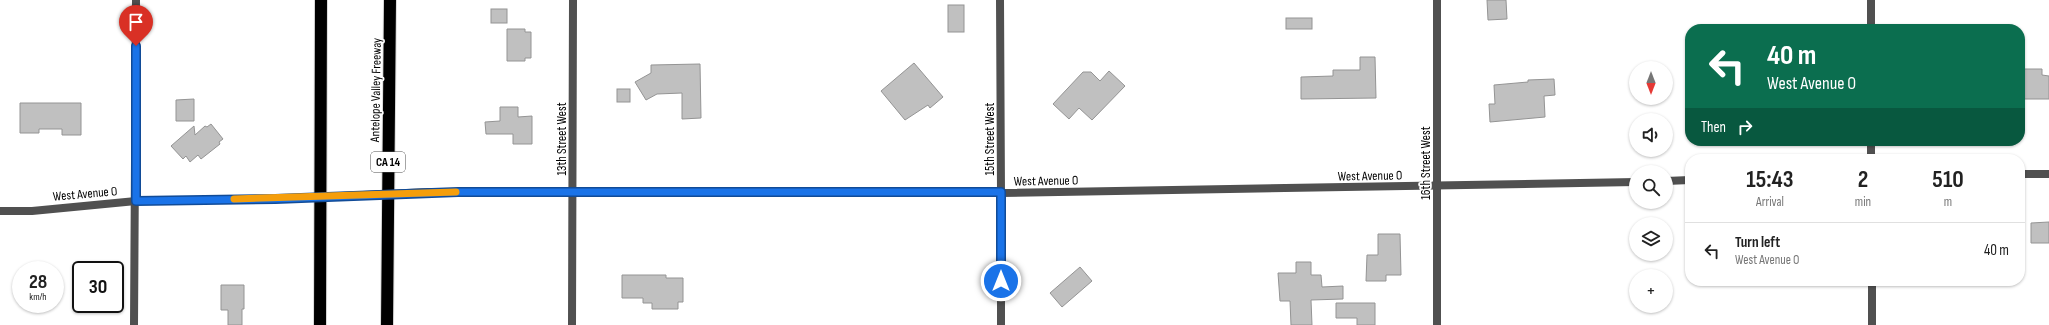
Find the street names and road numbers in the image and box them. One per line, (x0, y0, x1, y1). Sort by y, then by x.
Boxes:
street label: Antelope Valley Freeway (367, 38, 385, 143)
street label: 13th Street West (554, 102, 570, 176)
street label: 15th Street West (982, 102, 998, 175)
street label: 16th Street West (1418, 126, 1434, 200)
road number: CA 14 (371, 152, 405, 172)
street label: West Avenue O (1338, 167, 1402, 185)
street label: West Avenue O (1014, 172, 1078, 190)
street label: West Avenue O (52, 183, 118, 205)

